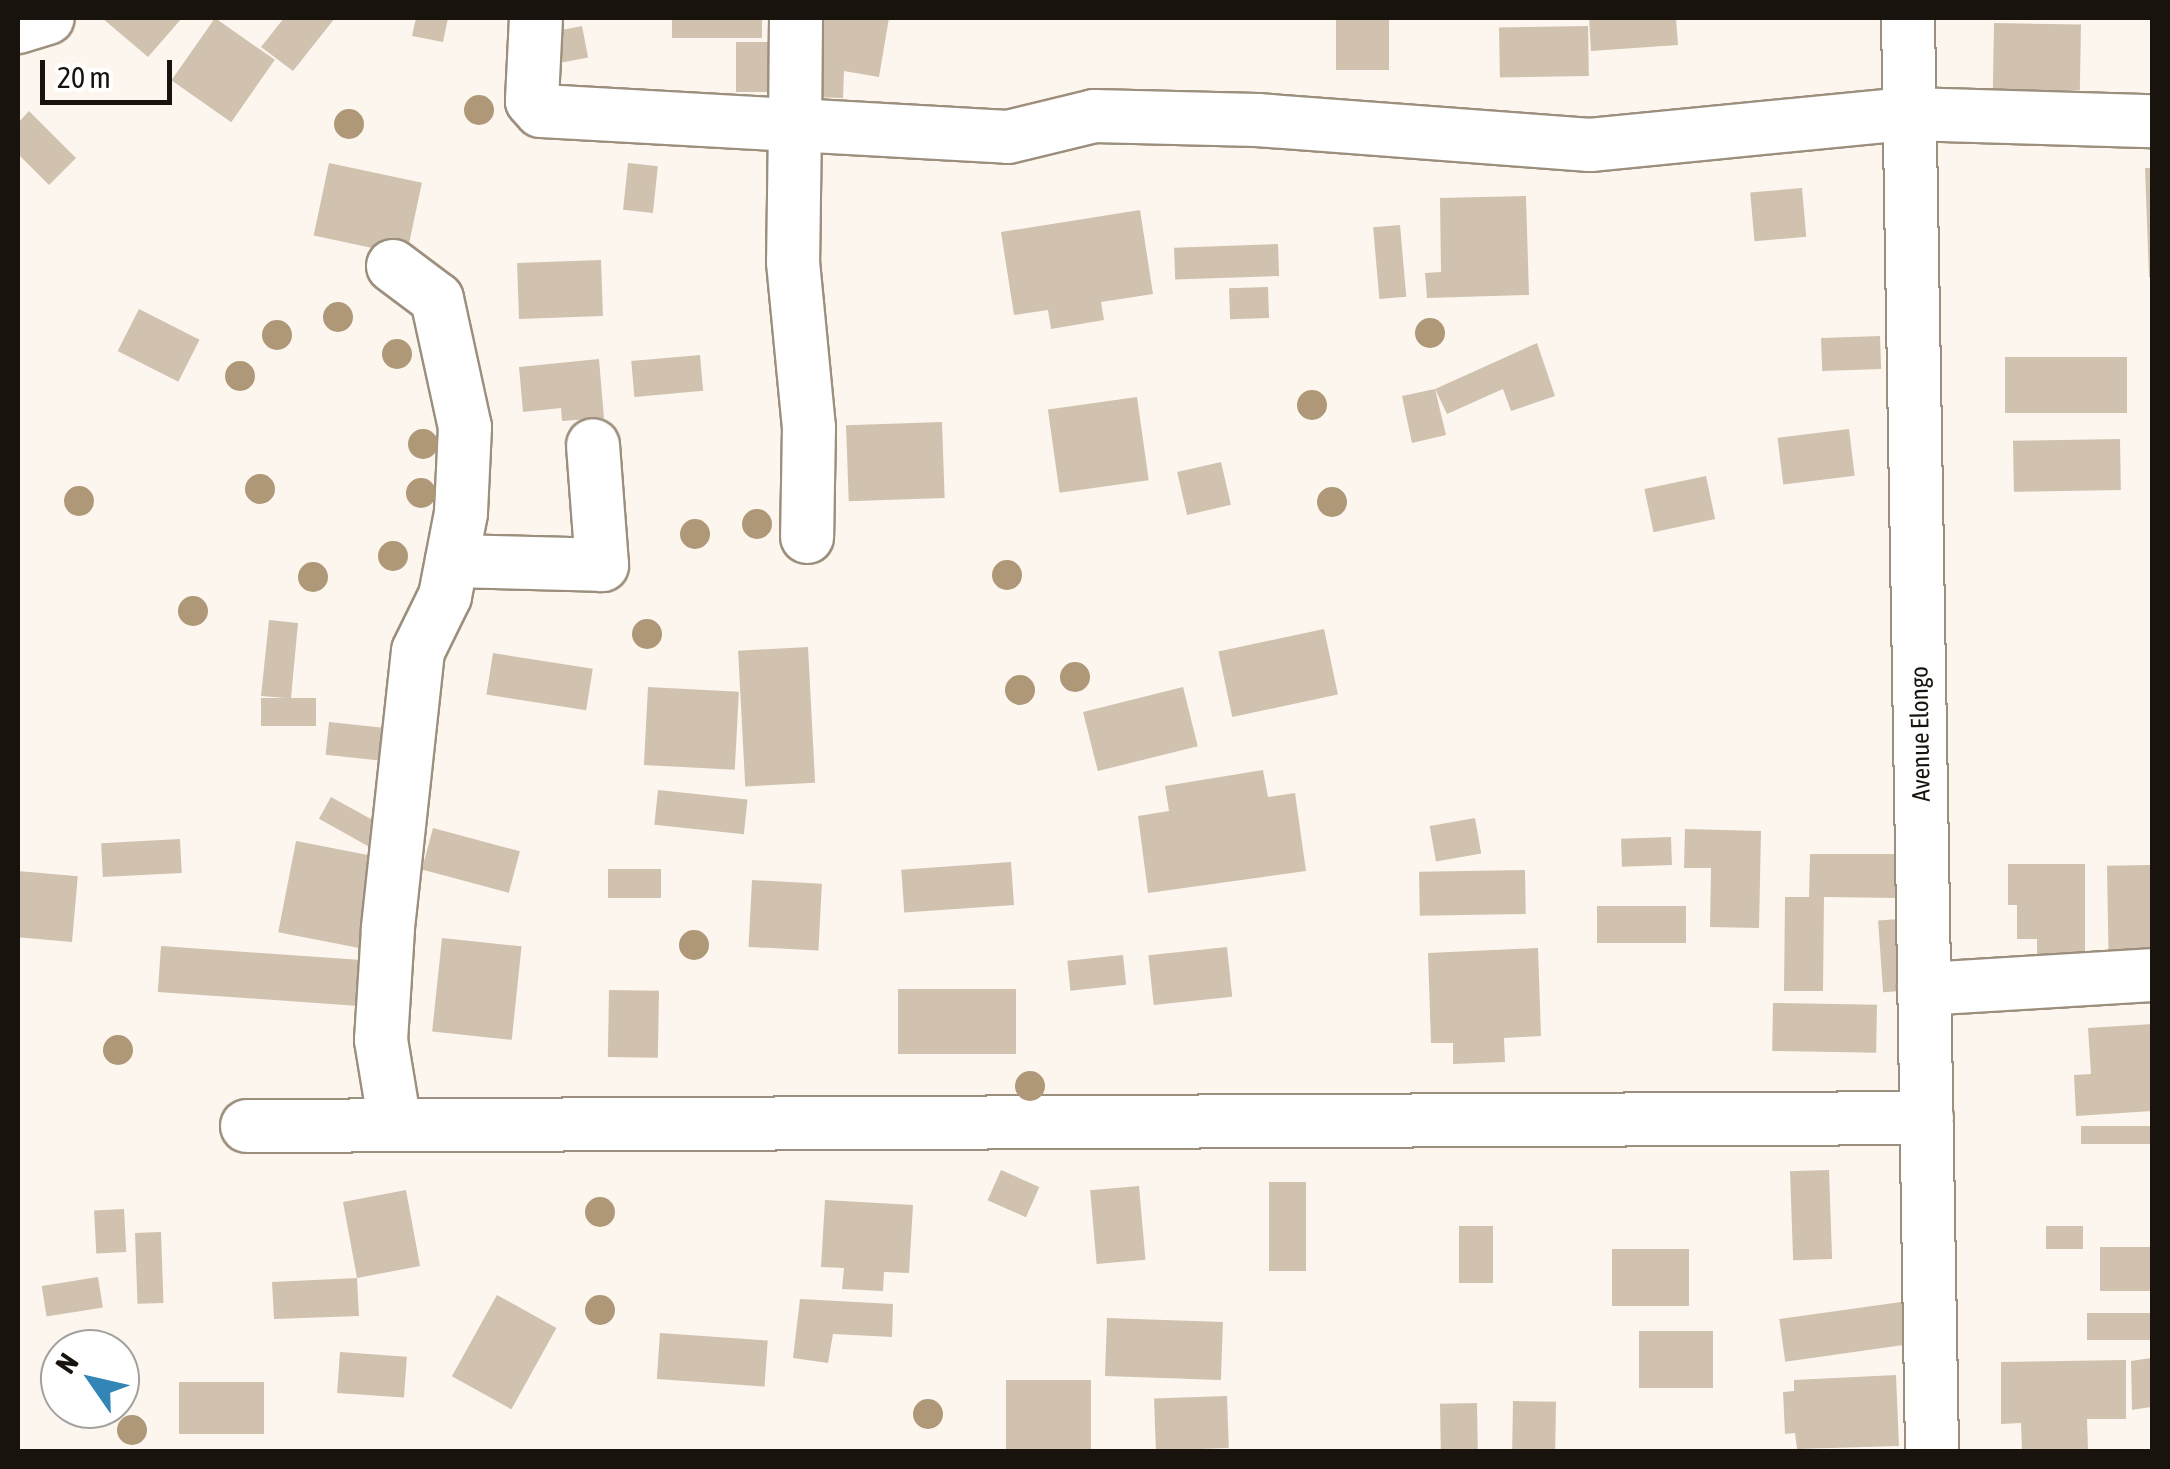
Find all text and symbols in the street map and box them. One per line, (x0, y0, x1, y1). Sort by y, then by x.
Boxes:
scale bar (45, 40, 178, 102)
text: 20 m (57, 60, 111, 94)
street label: Avenue Elongo (1904, 666, 1936, 802)
north arrow (40, 1329, 140, 1429)
text: N (49, 1348, 85, 1379)

